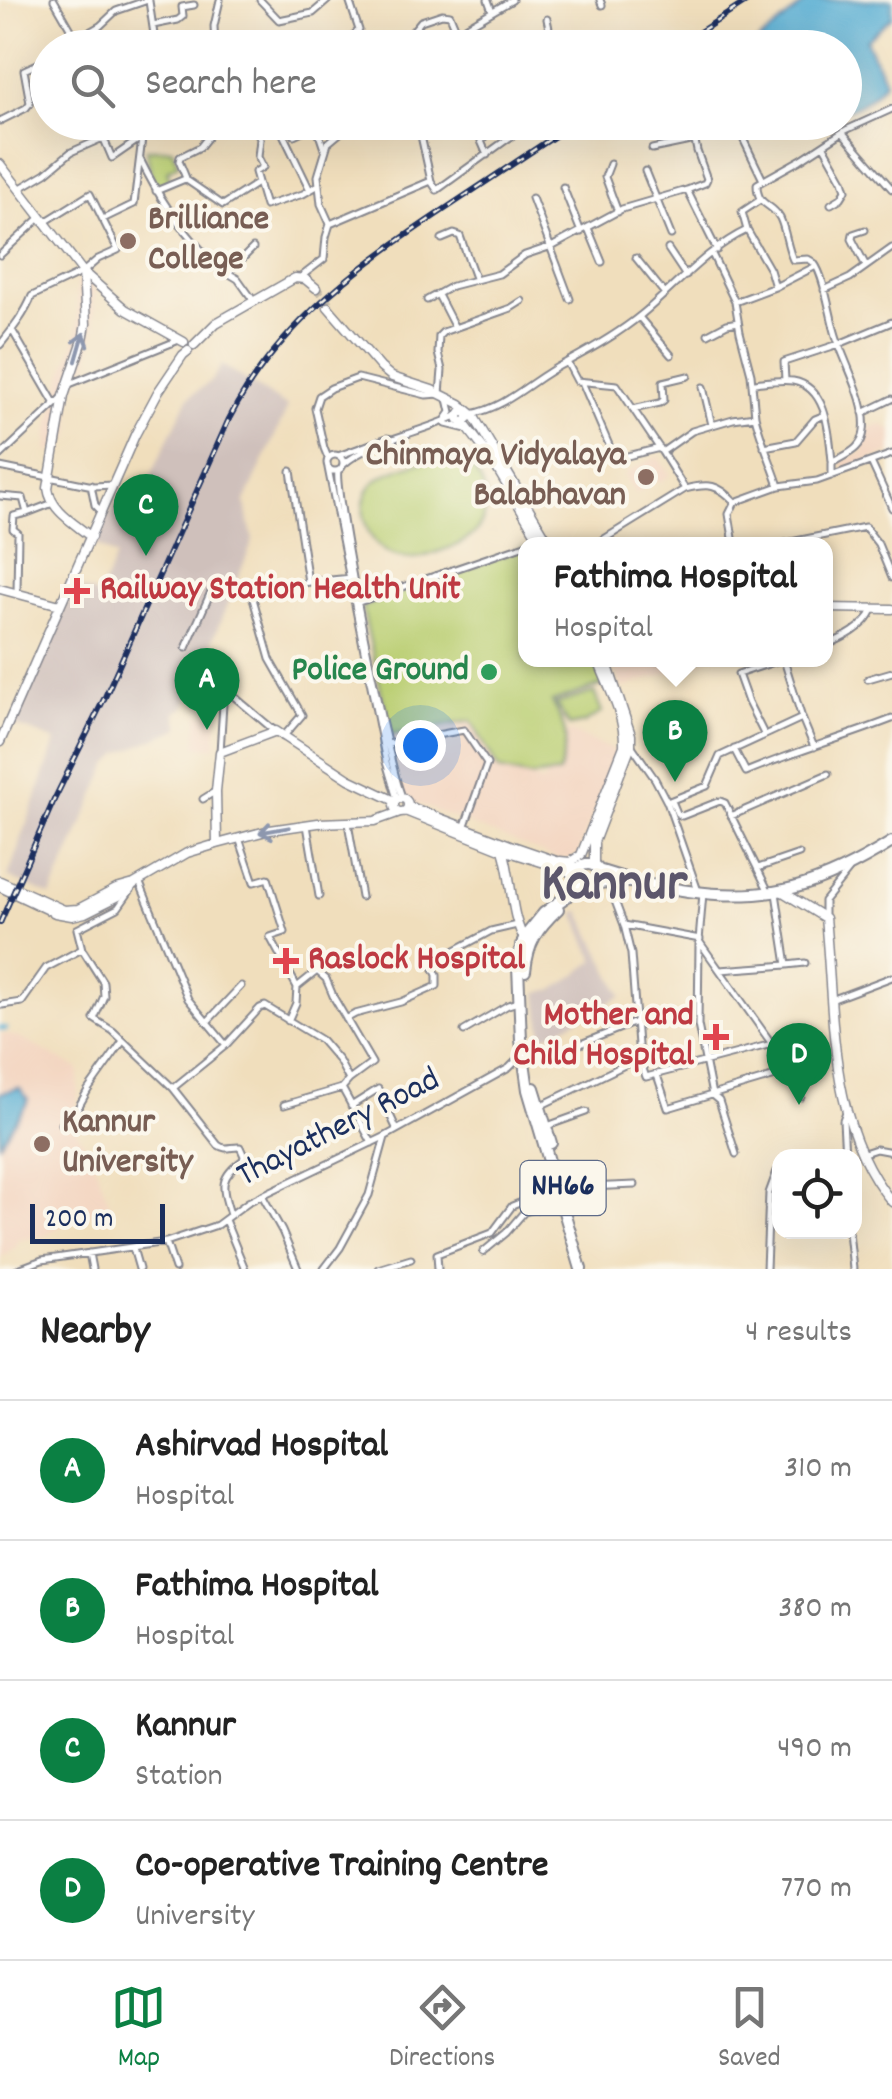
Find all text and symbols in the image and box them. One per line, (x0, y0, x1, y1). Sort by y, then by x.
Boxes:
search box (30, 30, 862, 140)
icon: search (65, 58, 120, 113)
text: Search here (145, 58, 317, 113)
place label: Brilliance College (148, 196, 269, 286)
marker: Brilliance College (117, 230, 139, 252)
one-way arrow (72, 332, 90, 364)
place label: Chinmaya Vidyalaya Balabhavan (365, 432, 628, 522)
marker: Chinmaya Vidyalaya Balabhavan (635, 466, 657, 488)
pin: C (114, 474, 178, 556)
popup (518, 537, 833, 667)
text: Fathima Hospital (554, 552, 797, 607)
place label: Railway Station Health Unit (100, 566, 461, 616)
marker: Railway Station Health Unit (64, 578, 90, 604)
text: Hospital (554, 607, 653, 653)
place label: Police Ground (291, 647, 469, 697)
pin: A (174, 648, 240, 730)
marker: Police Ground (478, 661, 500, 683)
pin: B (642, 700, 708, 782)
your location (395, 720, 446, 771)
one-way arrow (258, 821, 290, 840)
district label: Kannur (541, 848, 688, 927)
place label: Raslock Hospital (308, 936, 526, 986)
marker: Raslock Hospital (273, 948, 299, 974)
place label: Mother and Child Hospital (513, 992, 695, 1082)
pin: D (766, 1022, 832, 1105)
marker: Mother and Child Hospital (703, 1024, 729, 1050)
street label: Thayathery Road (229, 1056, 449, 1202)
place label: Kannur University (62, 1099, 194, 1189)
marker: Kannur University (31, 1133, 53, 1155)
map controls (772, 1149, 862, 1239)
button: locate (772, 1149, 862, 1239)
road number: NH66 (520, 1161, 606, 1215)
scale bar (30, 1199, 165, 1244)
text: 200 m (45, 1201, 113, 1241)
text: Nearby (40, 1304, 150, 1364)
text: 4 results (745, 1311, 852, 1357)
text: Ashirvad Hospital (135, 1420, 388, 1475)
text: A (64, 1447, 81, 1493)
text: 310 m (784, 1447, 852, 1493)
text: Hospital (135, 1475, 234, 1521)
text: Fathima Hospital (135, 1560, 379, 1615)
text: B (65, 1587, 80, 1633)
text: 380 m (778, 1587, 852, 1633)
text: Hospital (135, 1615, 234, 1661)
text: Kannur (135, 1700, 236, 1755)
text: C (65, 1727, 80, 1773)
text: 490 m (777, 1727, 852, 1773)
text: Station (135, 1755, 223, 1801)
text: Co-operative Training Centre (135, 1840, 548, 1895)
text: D (64, 1867, 81, 1913)
text: 770 m (781, 1867, 852, 1913)
text: University (135, 1895, 254, 1941)
tab: Map (111, 1980, 166, 2080)
tab: Directions (389, 1980, 495, 2080)
tab: Saved (718, 1980, 781, 2080)

